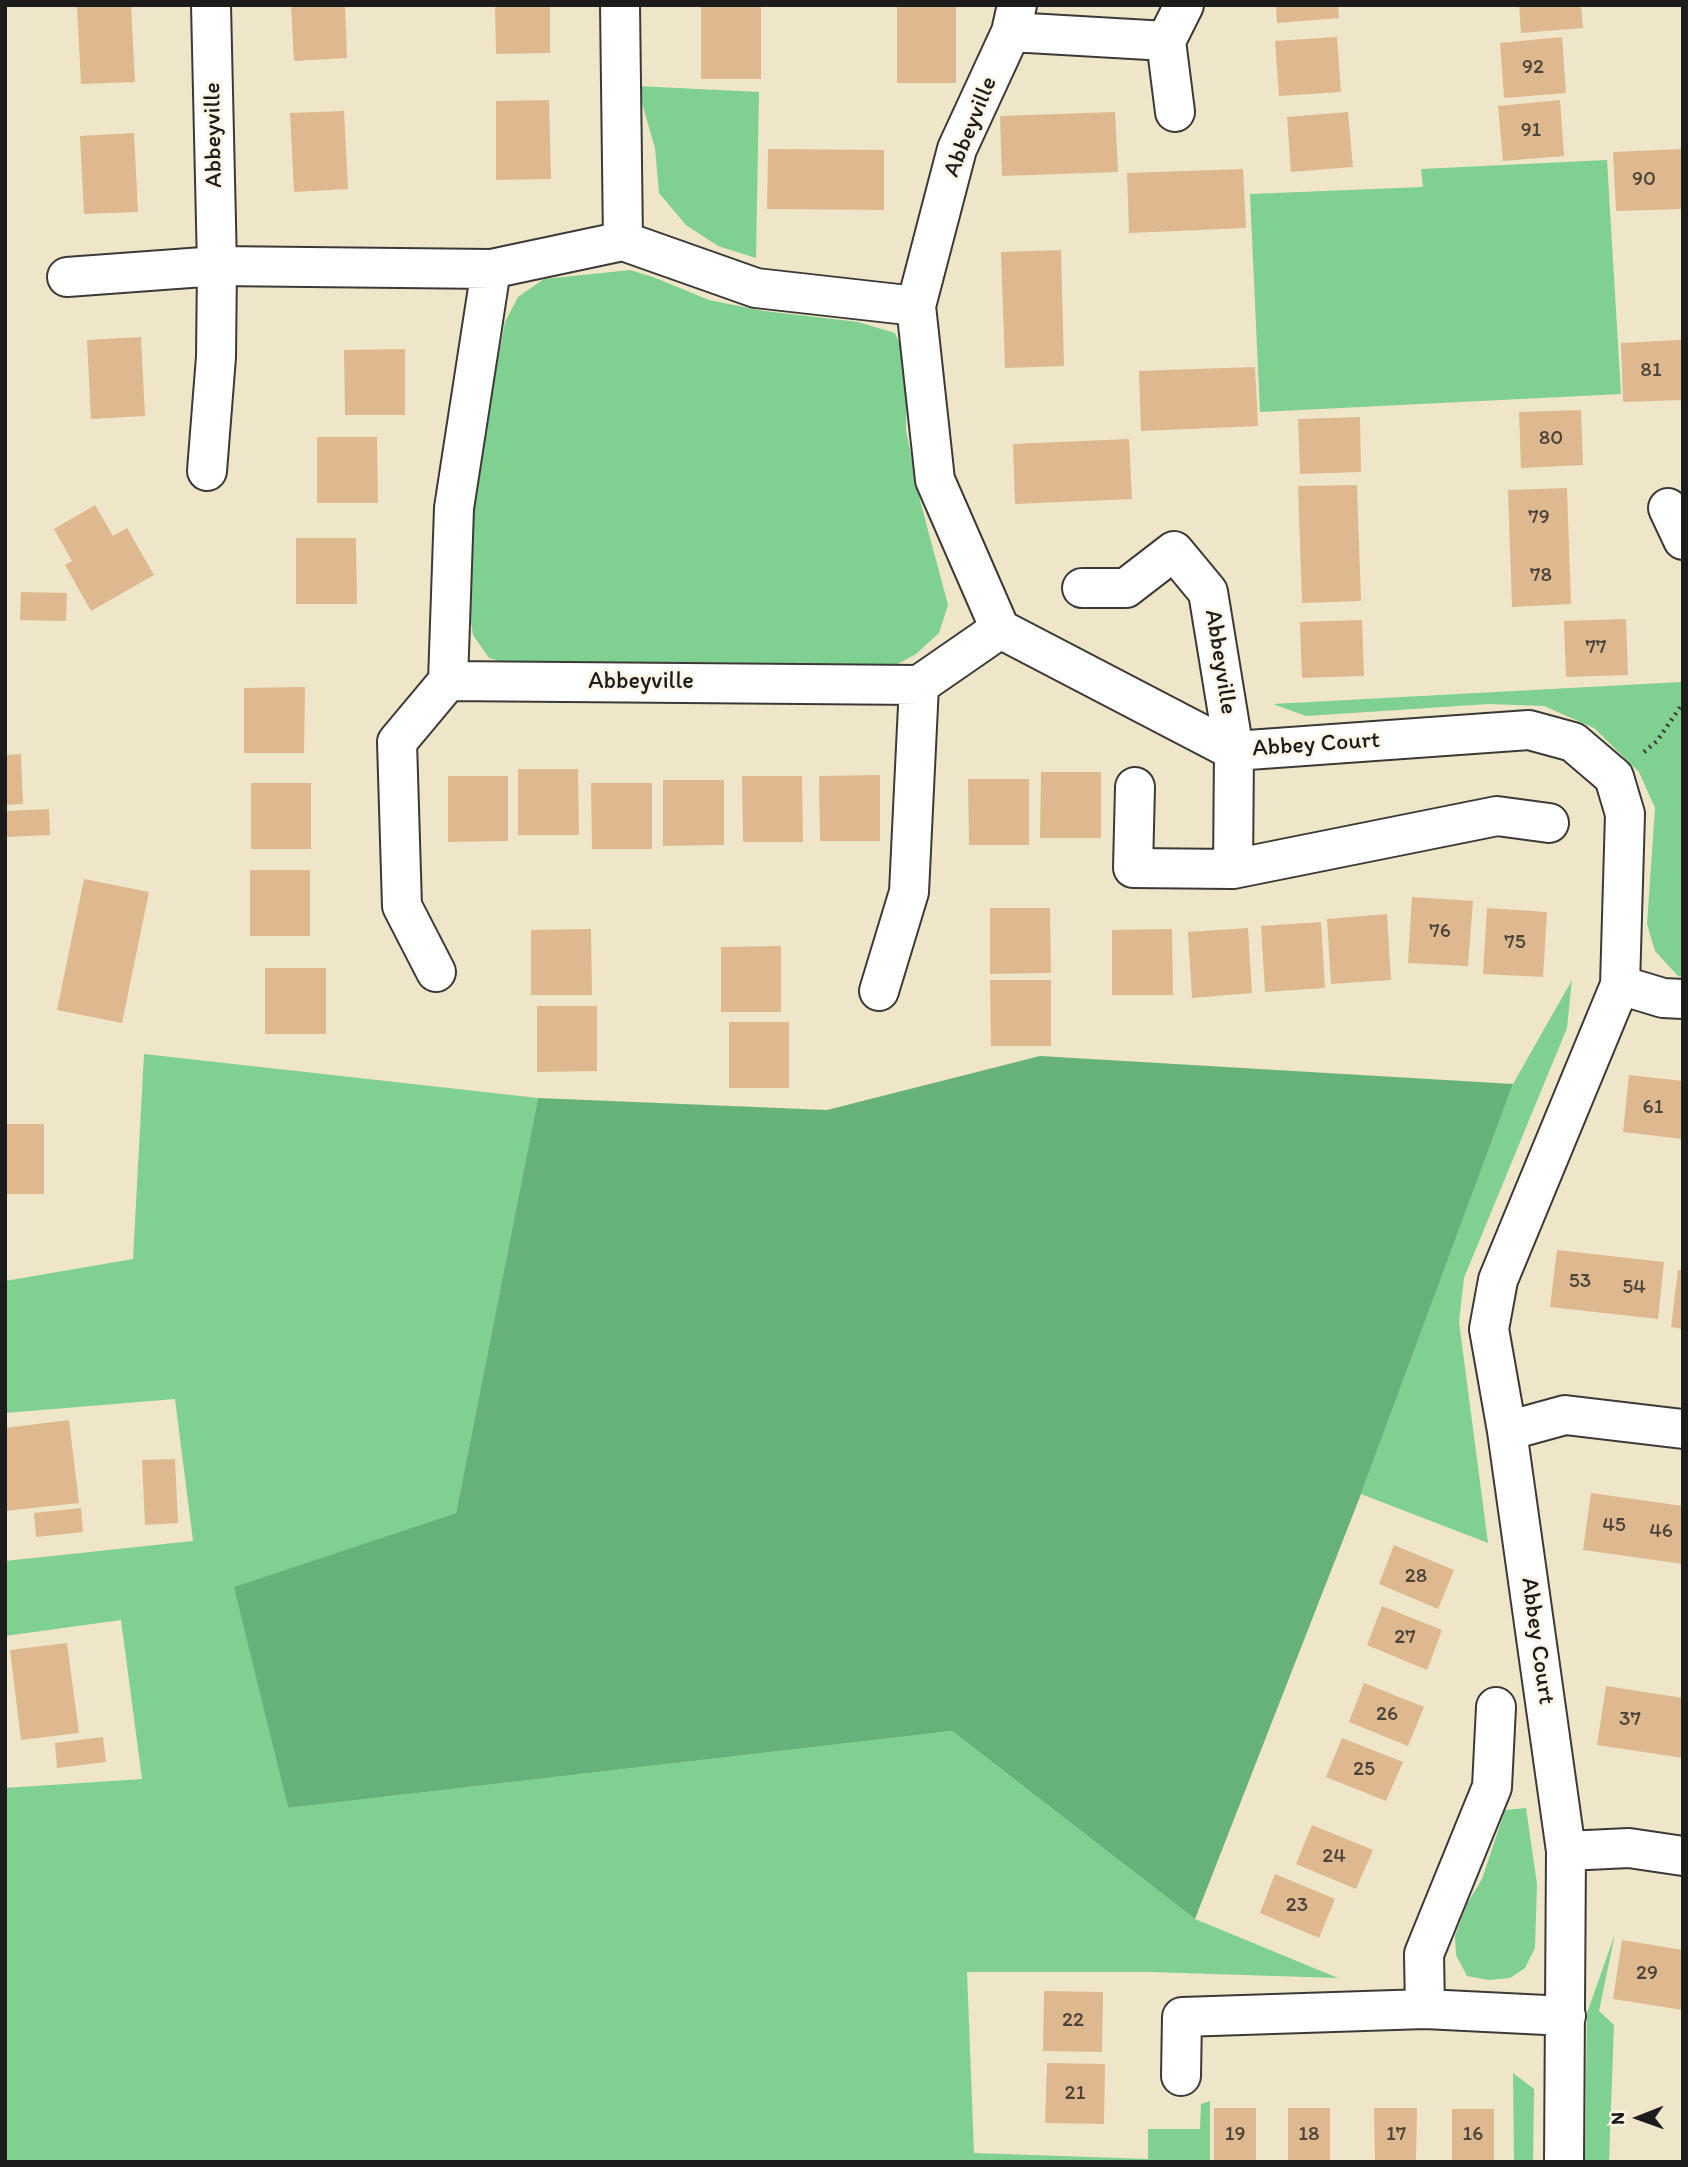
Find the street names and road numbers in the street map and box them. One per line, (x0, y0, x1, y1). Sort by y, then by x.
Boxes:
street label: Abbeyville (938, 73, 1004, 181)
street label: Abbeyville (199, 82, 229, 188)
street label: Abbeyville (1198, 608, 1242, 716)
street label: Abbeyville (588, 668, 694, 696)
street label: Abbey Court (1251, 726, 1381, 764)
street label: Abbey Court (1514, 1576, 1560, 1706)

